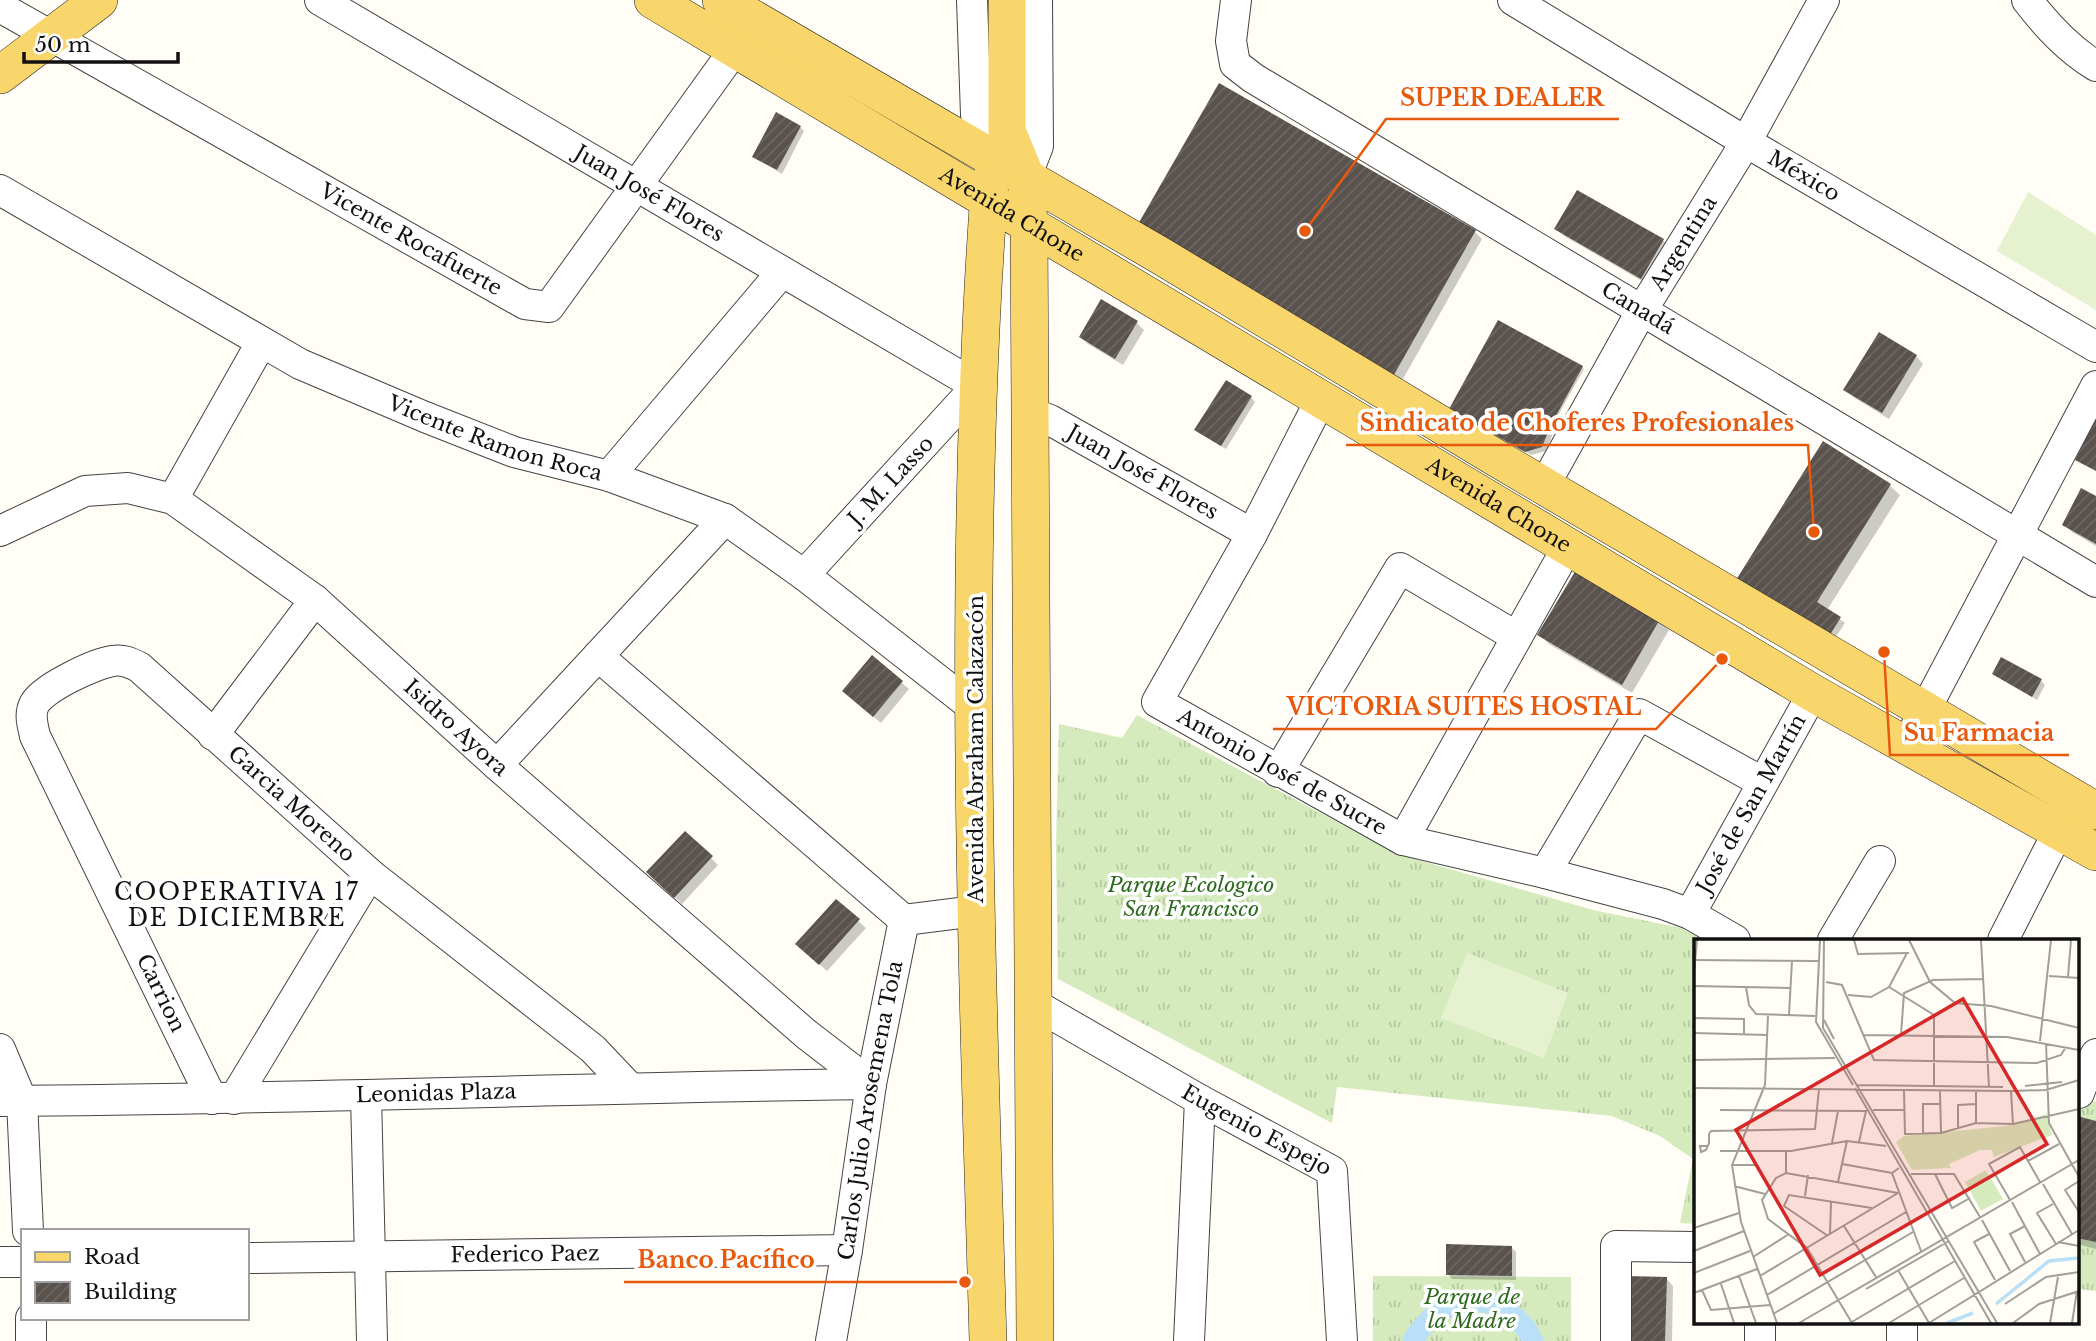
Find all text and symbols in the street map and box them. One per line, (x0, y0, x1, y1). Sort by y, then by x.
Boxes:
scale bar (24, 21, 178, 65)
text: 50 m (35, 32, 91, 58)
callout: SUPER DEALER (1386, 75, 1619, 119)
text: SUPER DEALER (1400, 84, 1605, 112)
street label: Juan José Flores (567, 138, 729, 248)
street label: México (1763, 145, 1845, 207)
street label: Avenida Chone (934, 161, 1089, 268)
street label: Vicente Rocafuerte (314, 177, 506, 301)
street label: Argentina (1644, 191, 1723, 296)
street label: Canadá (1597, 276, 1679, 340)
street label: Vicente Ramon Roca (383, 389, 605, 487)
callout: Sindicato de Choferes Profesionales (1346, 401, 1808, 445)
text: Sindicato de Choferes Profesionales (1360, 409, 1794, 437)
street label: Juan José Flores (1060, 418, 1223, 525)
street label: J. M. Lasso (841, 431, 939, 534)
street label: Avenida Chone (1421, 451, 1576, 558)
street label: Avenida Abraham Calazacón (963, 595, 989, 904)
street label: Isidro Ayora (399, 674, 514, 782)
callout: VICTORIA SUITES HOSTAL (1273, 685, 1656, 729)
text: VICTORIA SUITES HOSTAL (1286, 693, 1642, 721)
street label: Antonio José de Sucre (1172, 703, 1391, 841)
street label: José de San Martín (1690, 710, 1812, 901)
callout: Su Farmacia (1890, 711, 2069, 755)
text: Su Farmacia (1904, 719, 2054, 747)
street label: Garcia Moreno (223, 740, 361, 868)
park label: Parque Ecologico San Francisco (1107, 872, 1274, 922)
district label: COOPERATIVA 17 DE DICIEMBRE (114, 878, 360, 932)
inset map (1694, 939, 2078, 1324)
street label: Carrion (131, 950, 191, 1036)
street label: Carlos Julio Arosemena Tola (832, 958, 909, 1262)
street label: Leonidas Plaza (355, 1078, 517, 1108)
street label: Eugenio Espejo (1177, 1079, 1336, 1181)
legend (21, 1229, 248, 1320)
callout: Banco Pacífico (624, 1238, 829, 1282)
street label: Federico Paez (450, 1240, 600, 1268)
text: Road (84, 1244, 140, 1270)
text: Banco Pacífico (637, 1246, 815, 1274)
text: Building (84, 1279, 177, 1305)
park label: Parque de la Madre (1423, 1284, 1520, 1334)

